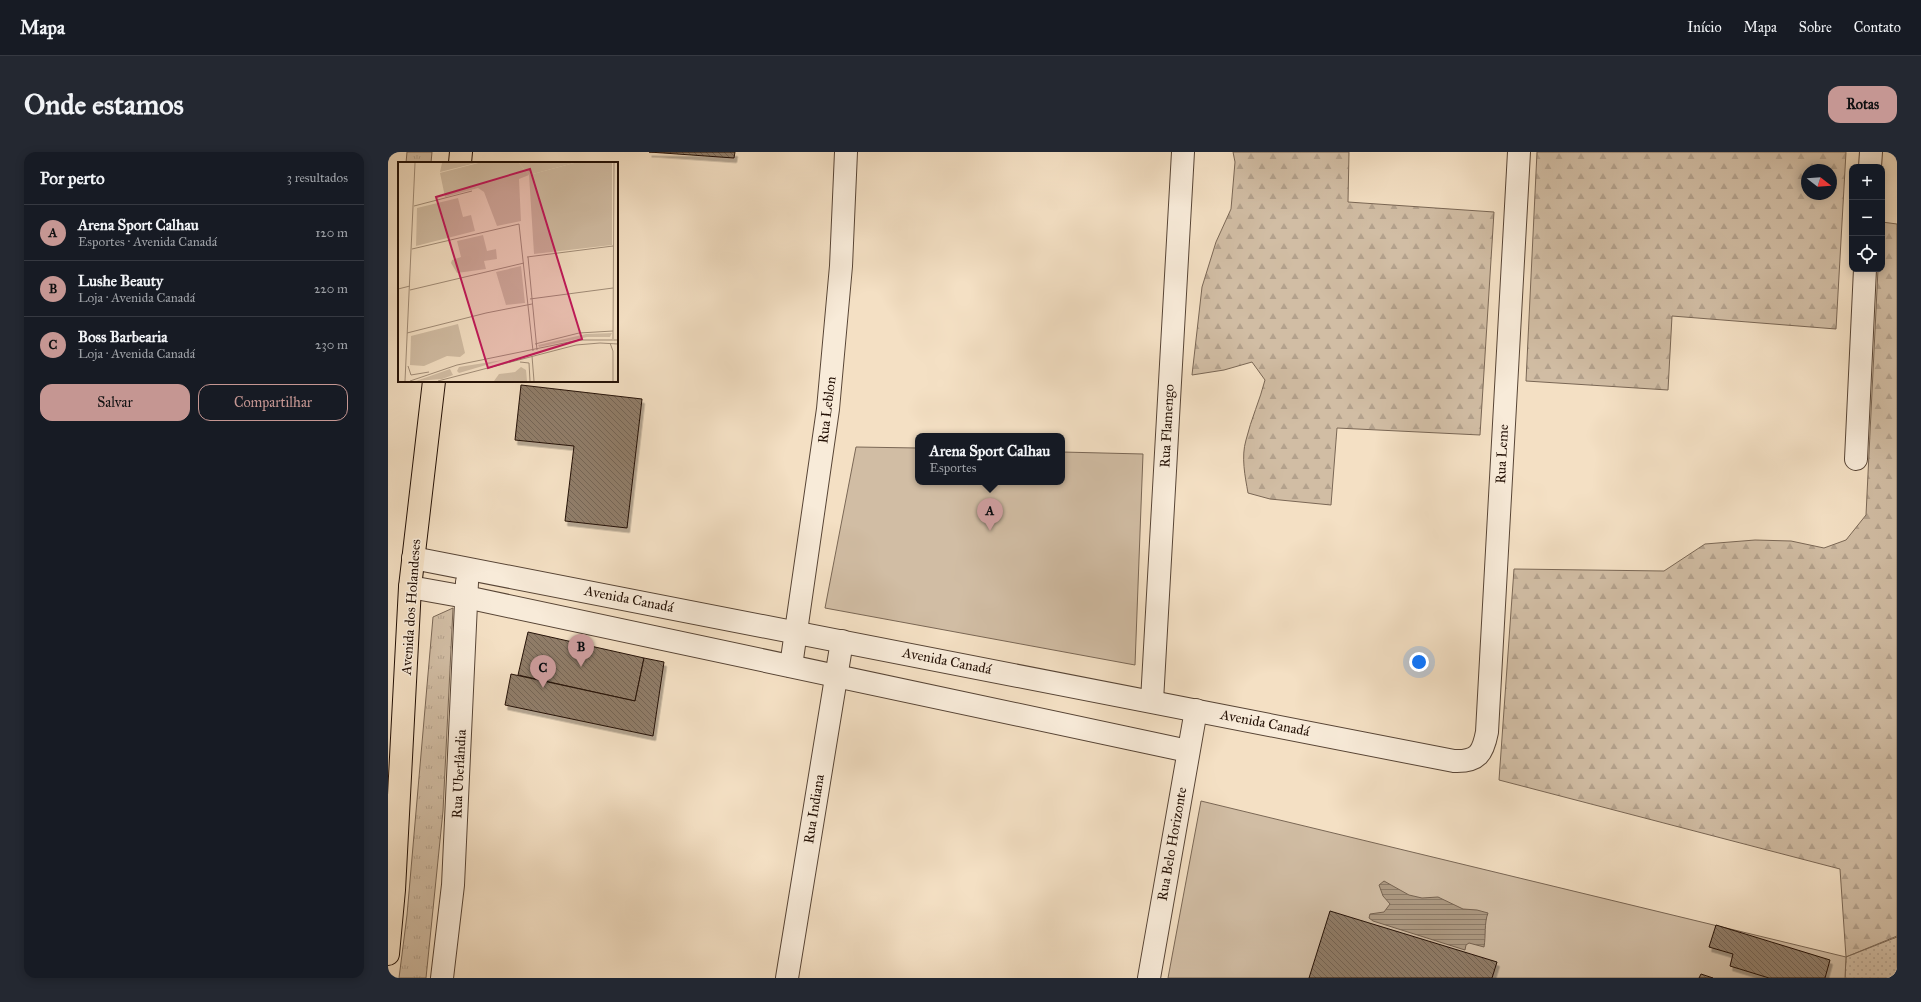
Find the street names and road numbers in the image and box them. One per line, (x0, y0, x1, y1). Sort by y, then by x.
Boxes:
street label: Rua Leblon (814, 375, 840, 445)
street label: Rua Flamengo (1156, 384, 1178, 468)
street label: Rua Leme (1492, 424, 1512, 484)
street label: Avenida dos Holandeses (398, 539, 424, 676)
street label: Avenida Canadá (582, 582, 675, 616)
street label: Avenida Canadá (900, 644, 993, 678)
street label: Avenida Canadá (1218, 706, 1311, 740)
street label: Rua Uberlândia (448, 729, 470, 819)
street label: Rua Indiana (800, 773, 828, 845)
street label: Rua Belo Horizonte (1154, 786, 1190, 902)

